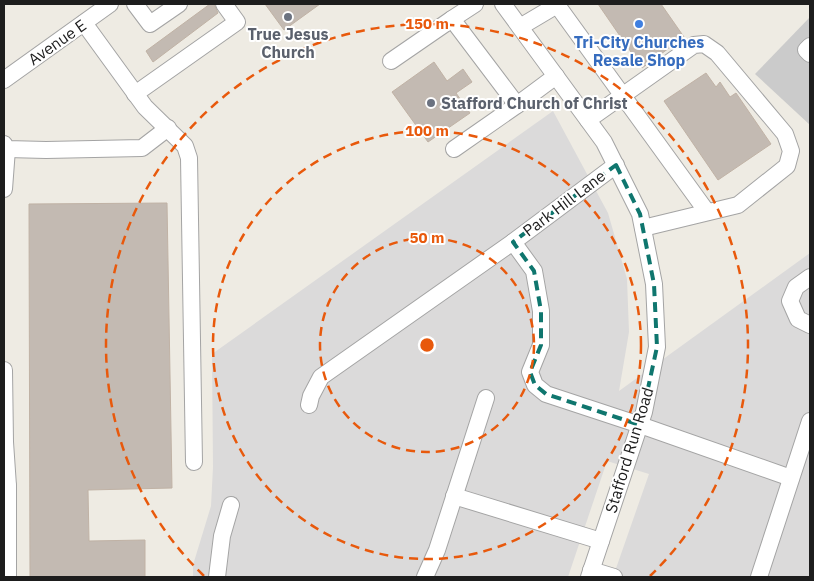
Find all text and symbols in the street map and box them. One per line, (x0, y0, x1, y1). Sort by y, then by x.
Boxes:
marker: True Jesus Church (282, 11, 294, 23)
text: 150 m (405, 14, 449, 33)
street label: Avenue E (24, 15, 90, 69)
marker: Tri-City Churches Resale Shop (633, 18, 645, 30)
place label: True Jesus Church (248, 24, 329, 62)
place label: Tri-City Churches Resale Shop (574, 32, 704, 70)
place label: Stafford Church of Christ (441, 93, 628, 113)
marker: Stafford Church of Christ (425, 97, 437, 109)
text: 100 m (405, 121, 449, 140)
street label: Park Hill Lane (519, 165, 609, 241)
text: 50 m (410, 228, 444, 247)
centre of rings (418, 336, 436, 354)
street label: Stafford Run Road (600, 385, 658, 515)

